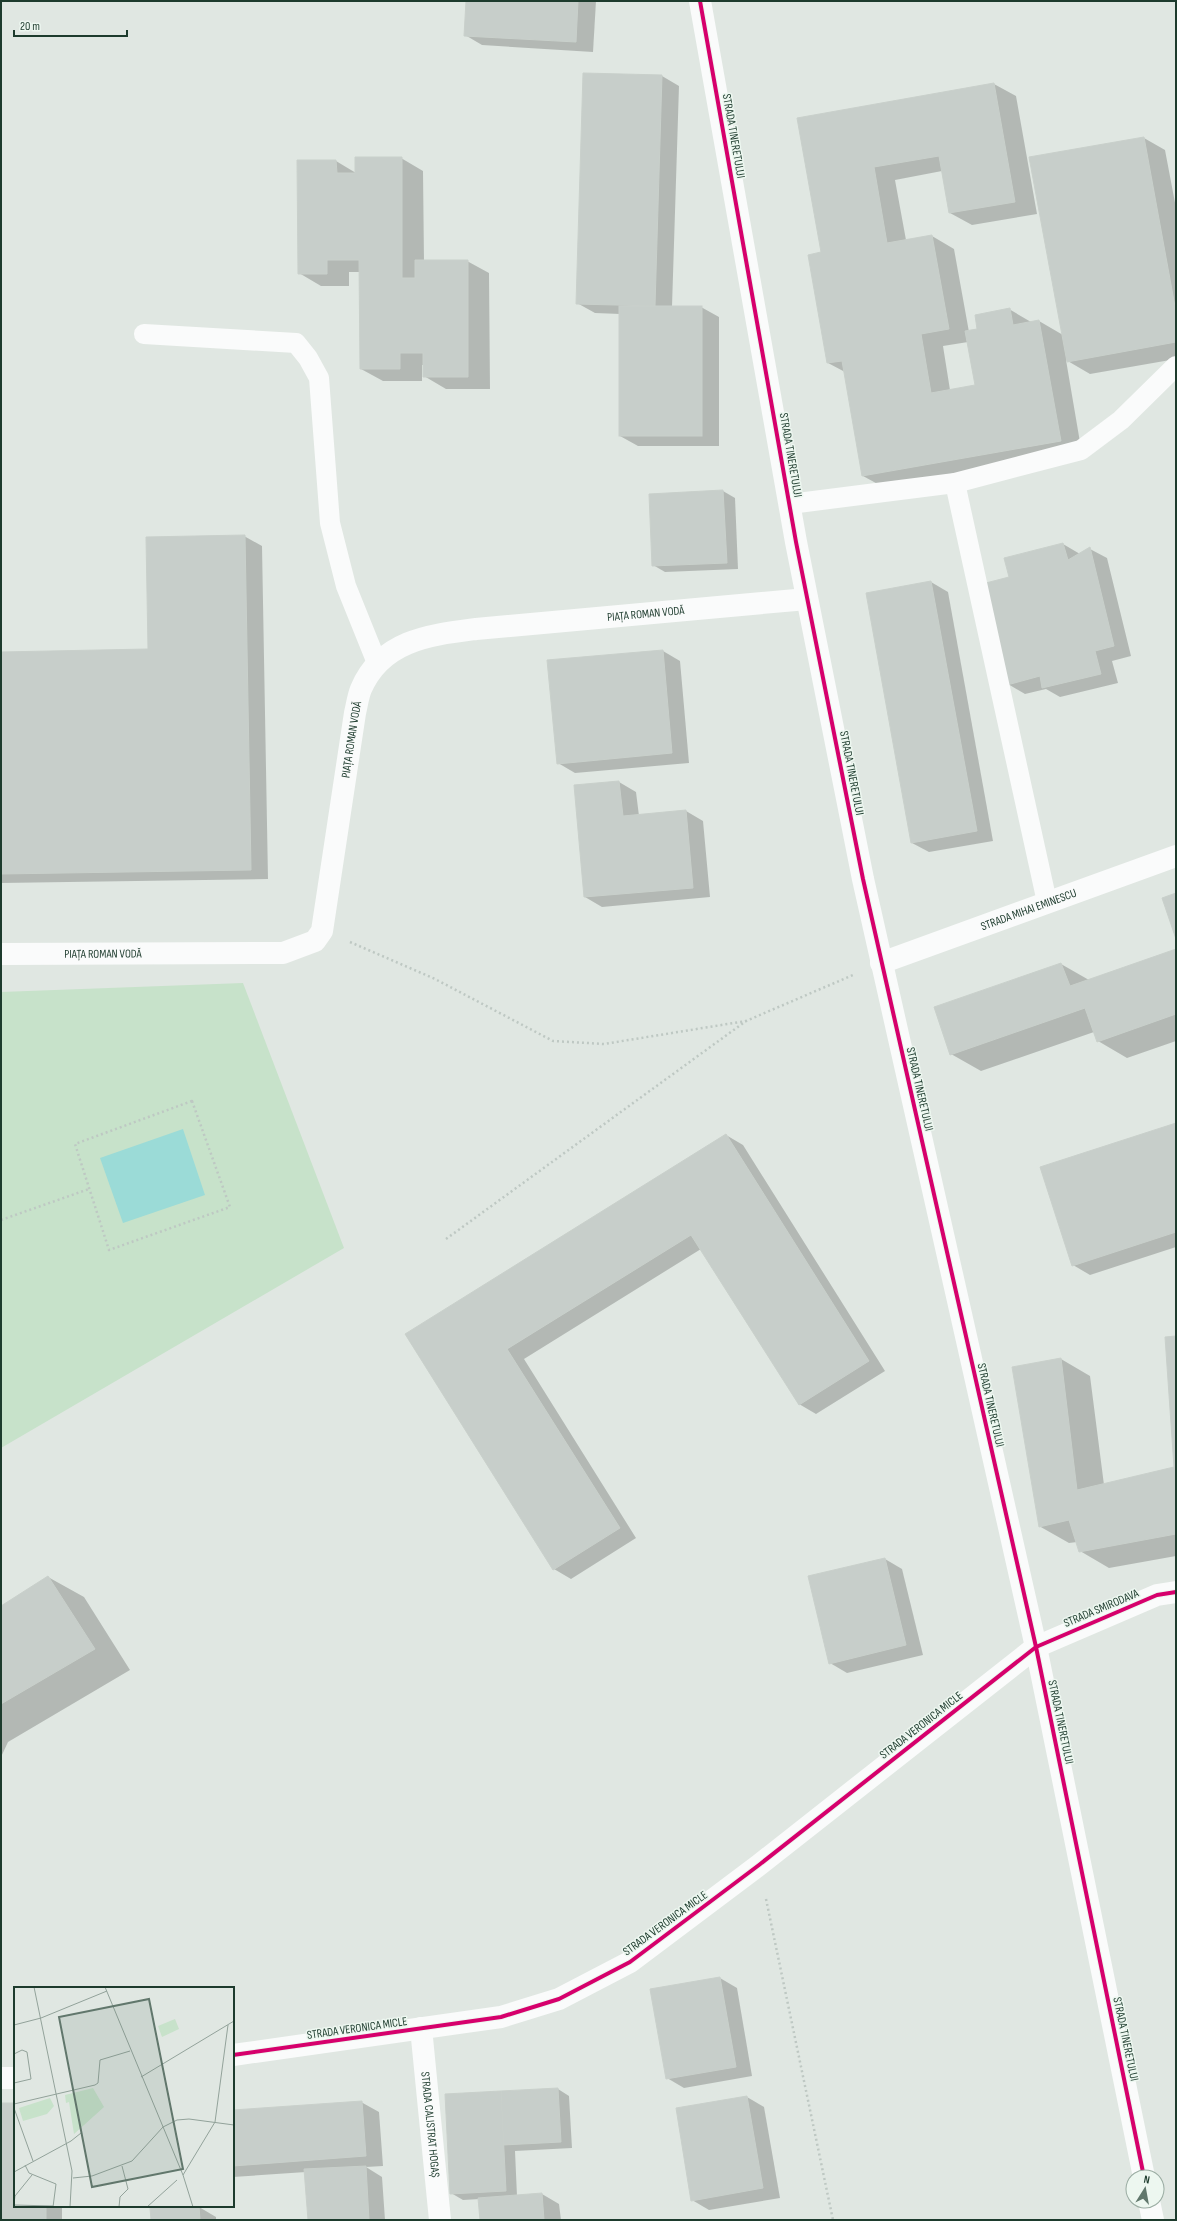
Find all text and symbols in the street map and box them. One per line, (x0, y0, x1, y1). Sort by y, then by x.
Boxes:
scale bar (14, 12, 127, 38)
text: 20 m (20, 19, 40, 34)
street label: STRADA TINERETULUI (719, 93, 748, 180)
street label: STRADA TINERETULUI (776, 412, 805, 499)
street label: PIAȚA ROMAN VODĂ (606, 603, 686, 625)
street label: PIAȚA ROMAN VODĂ (338, 699, 365, 779)
street label: STRADA TINERETULUI (836, 730, 867, 817)
street label: STRADA MIHAI EMINESCU (979, 886, 1079, 934)
street label: PIAȚA ROMAN VODĂ (64, 946, 143, 962)
street label: STRADA TINERETULUI (903, 1046, 936, 1132)
street label: STRADA TINERETULUI (974, 1362, 1007, 1448)
street label: STRADA SMIRODAVA (1061, 1586, 1142, 1631)
street label: STRADA TINERETULUI (1044, 1679, 1077, 1766)
street label: STRADA VERONICA MICLE (877, 1688, 966, 1762)
street label: STRADA VERONICA MICLE (620, 1888, 711, 1959)
inset map (14, 1987, 234, 2207)
street label: STRADA TINERETULUI (1109, 1996, 1142, 2083)
street label: STRADA VERONICA MICLE (306, 2014, 408, 2043)
street label: STRADA CALISTRAT HOGAȘ (417, 2071, 443, 2178)
north arrow (1125, 2169, 1165, 2209)
text: N (1143, 2173, 1151, 2187)

